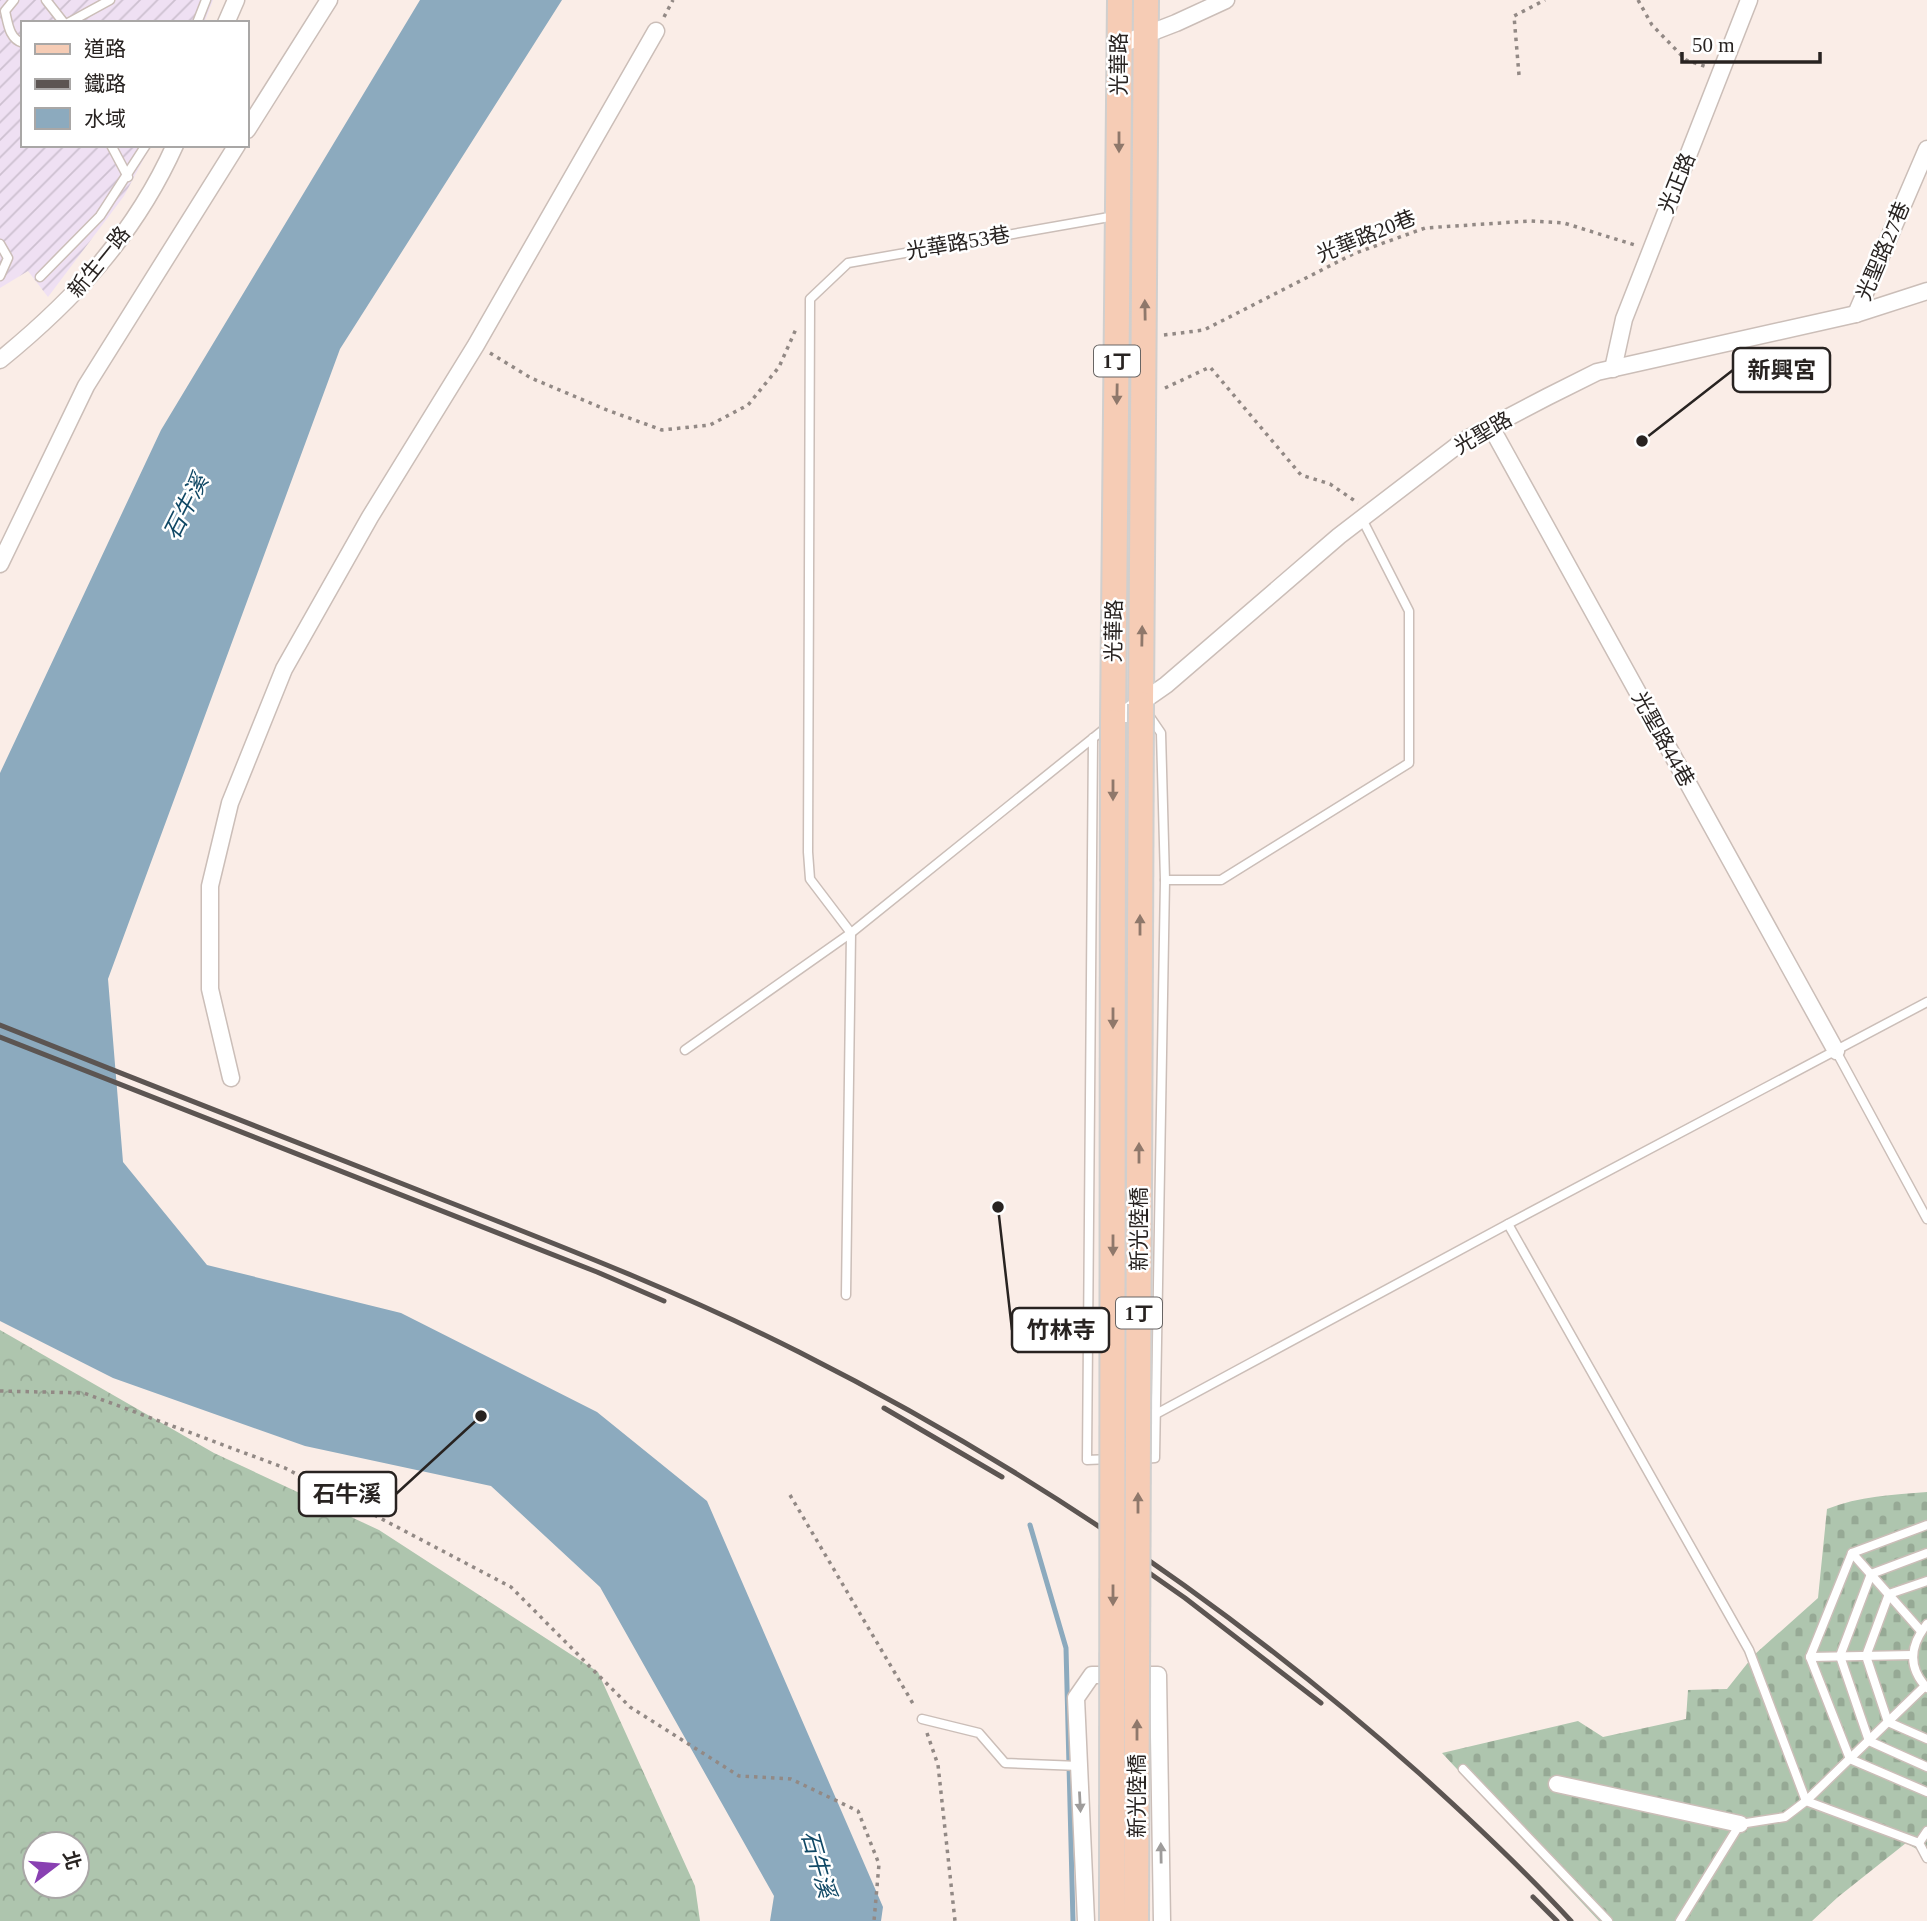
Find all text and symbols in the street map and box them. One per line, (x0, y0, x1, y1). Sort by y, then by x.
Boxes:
legend (21, 21, 248, 147)
scale bar (1682, 21, 1820, 65)
street label: 光華路 (1107, 33, 1131, 96)
text: 50 m (1692, 33, 1735, 57)
text: 道路 (84, 37, 126, 61)
text: 鐵路 (84, 72, 126, 96)
text: 水域 (84, 107, 126, 131)
one-way arrow (1113, 131, 1125, 153)
street label: 光正路 (1654, 149, 1700, 217)
street label: 光聖路27巷 (1851, 198, 1915, 304)
street label: 光華路20巷 (1313, 205, 1419, 267)
street label: 新生一路 (63, 222, 135, 302)
street label: 光華路53巷 (904, 222, 1012, 264)
one-way arrow (1139, 299, 1150, 321)
road number: 1丁 (1094, 346, 1140, 376)
callout: 新興宮 (1733, 348, 1830, 392)
text: 新興宮 (1748, 358, 1817, 383)
one-way arrow (1111, 383, 1123, 405)
street label: 光聖路 (1450, 407, 1516, 459)
water label: 石牛溪 (159, 468, 214, 543)
street label: 光華路 (1101, 599, 1127, 663)
one-way arrow (1136, 625, 1148, 647)
street label: 光聖路44巷 (1627, 687, 1699, 791)
one-way arrow (1107, 779, 1119, 801)
one-way arrow (1134, 914, 1146, 936)
one-way arrow (1107, 1007, 1119, 1029)
one-way arrow (1133, 1142, 1145, 1164)
street label: 新光陸橋 (1127, 1187, 1151, 1271)
one-way arrow (1107, 1234, 1119, 1256)
road number: 1丁 (1116, 1298, 1162, 1329)
callout: 竹林寺 (1012, 1308, 1109, 1352)
text: 竹林寺 (1027, 1318, 1096, 1343)
callout: 石牛溪 (299, 1472, 396, 1516)
text: 石牛溪 (313, 1482, 382, 1507)
one-way arrow (1132, 1492, 1144, 1514)
one-way arrow (1107, 1584, 1119, 1606)
one-way arrow (1131, 1719, 1143, 1741)
street label: 新光陸橋 (1125, 1754, 1149, 1838)
one-way arrow (1075, 1791, 1086, 1813)
water label: 石牛溪 (796, 1827, 840, 1903)
north arrow (21, 1830, 91, 1900)
one-way arrow (1155, 1842, 1167, 1864)
text: 北 (59, 1848, 85, 1872)

